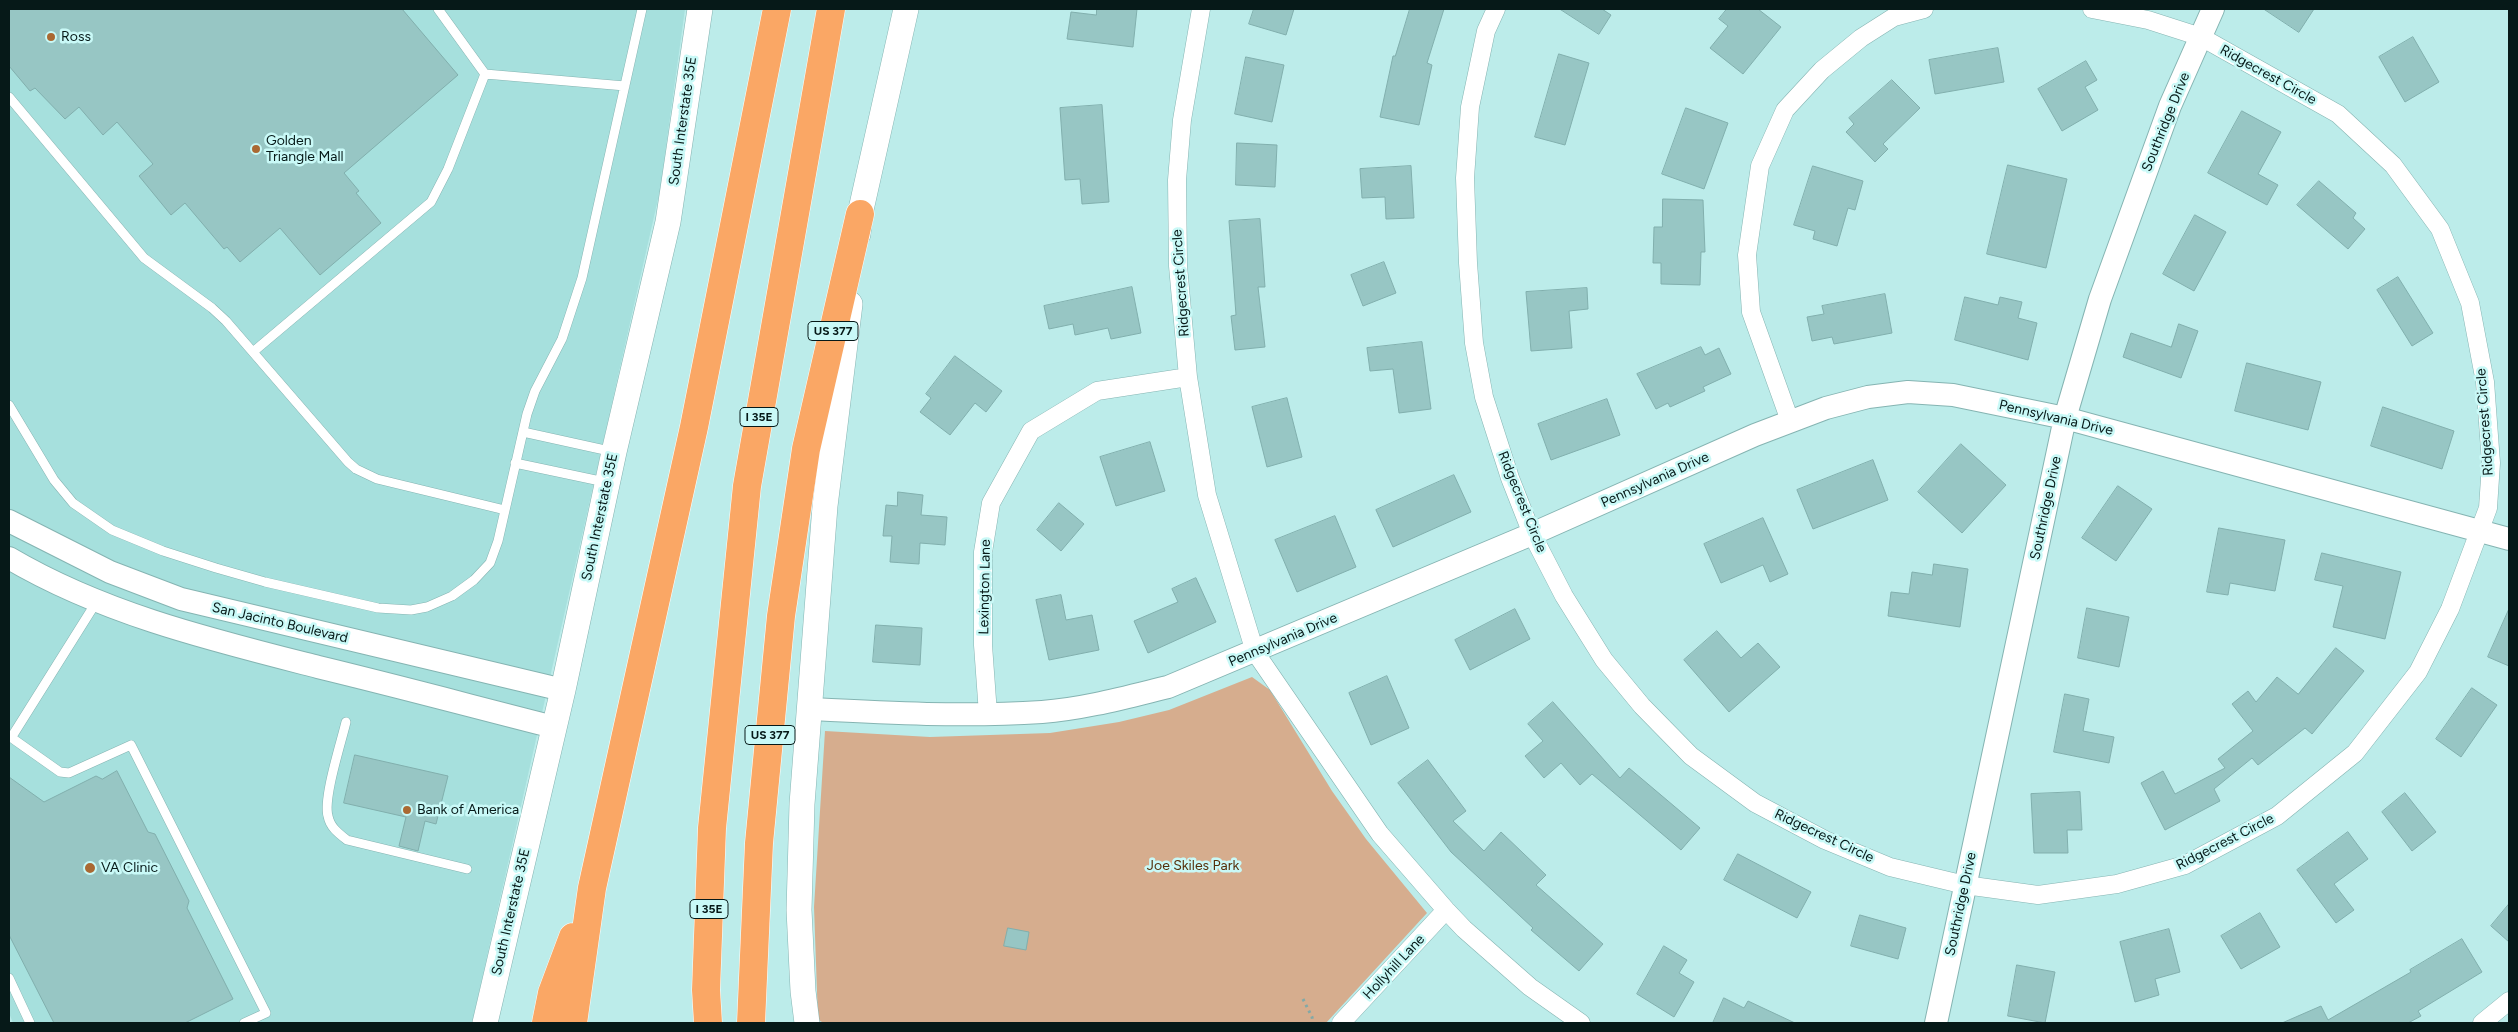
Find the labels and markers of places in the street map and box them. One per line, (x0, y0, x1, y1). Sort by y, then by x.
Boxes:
place label: Ross (61, 29, 91, 45)
marker: Ross (45, 31, 57, 43)
place label: Golden Triangle Mall (266, 133, 344, 166)
marker: Golden Triangle Mall (250, 143, 262, 155)
place label: Bank of America (417, 802, 519, 818)
marker: Bank of America (401, 804, 413, 816)
place label: VA Clinic (101, 860, 158, 876)
marker: VA Clinic (83, 861, 97, 875)

